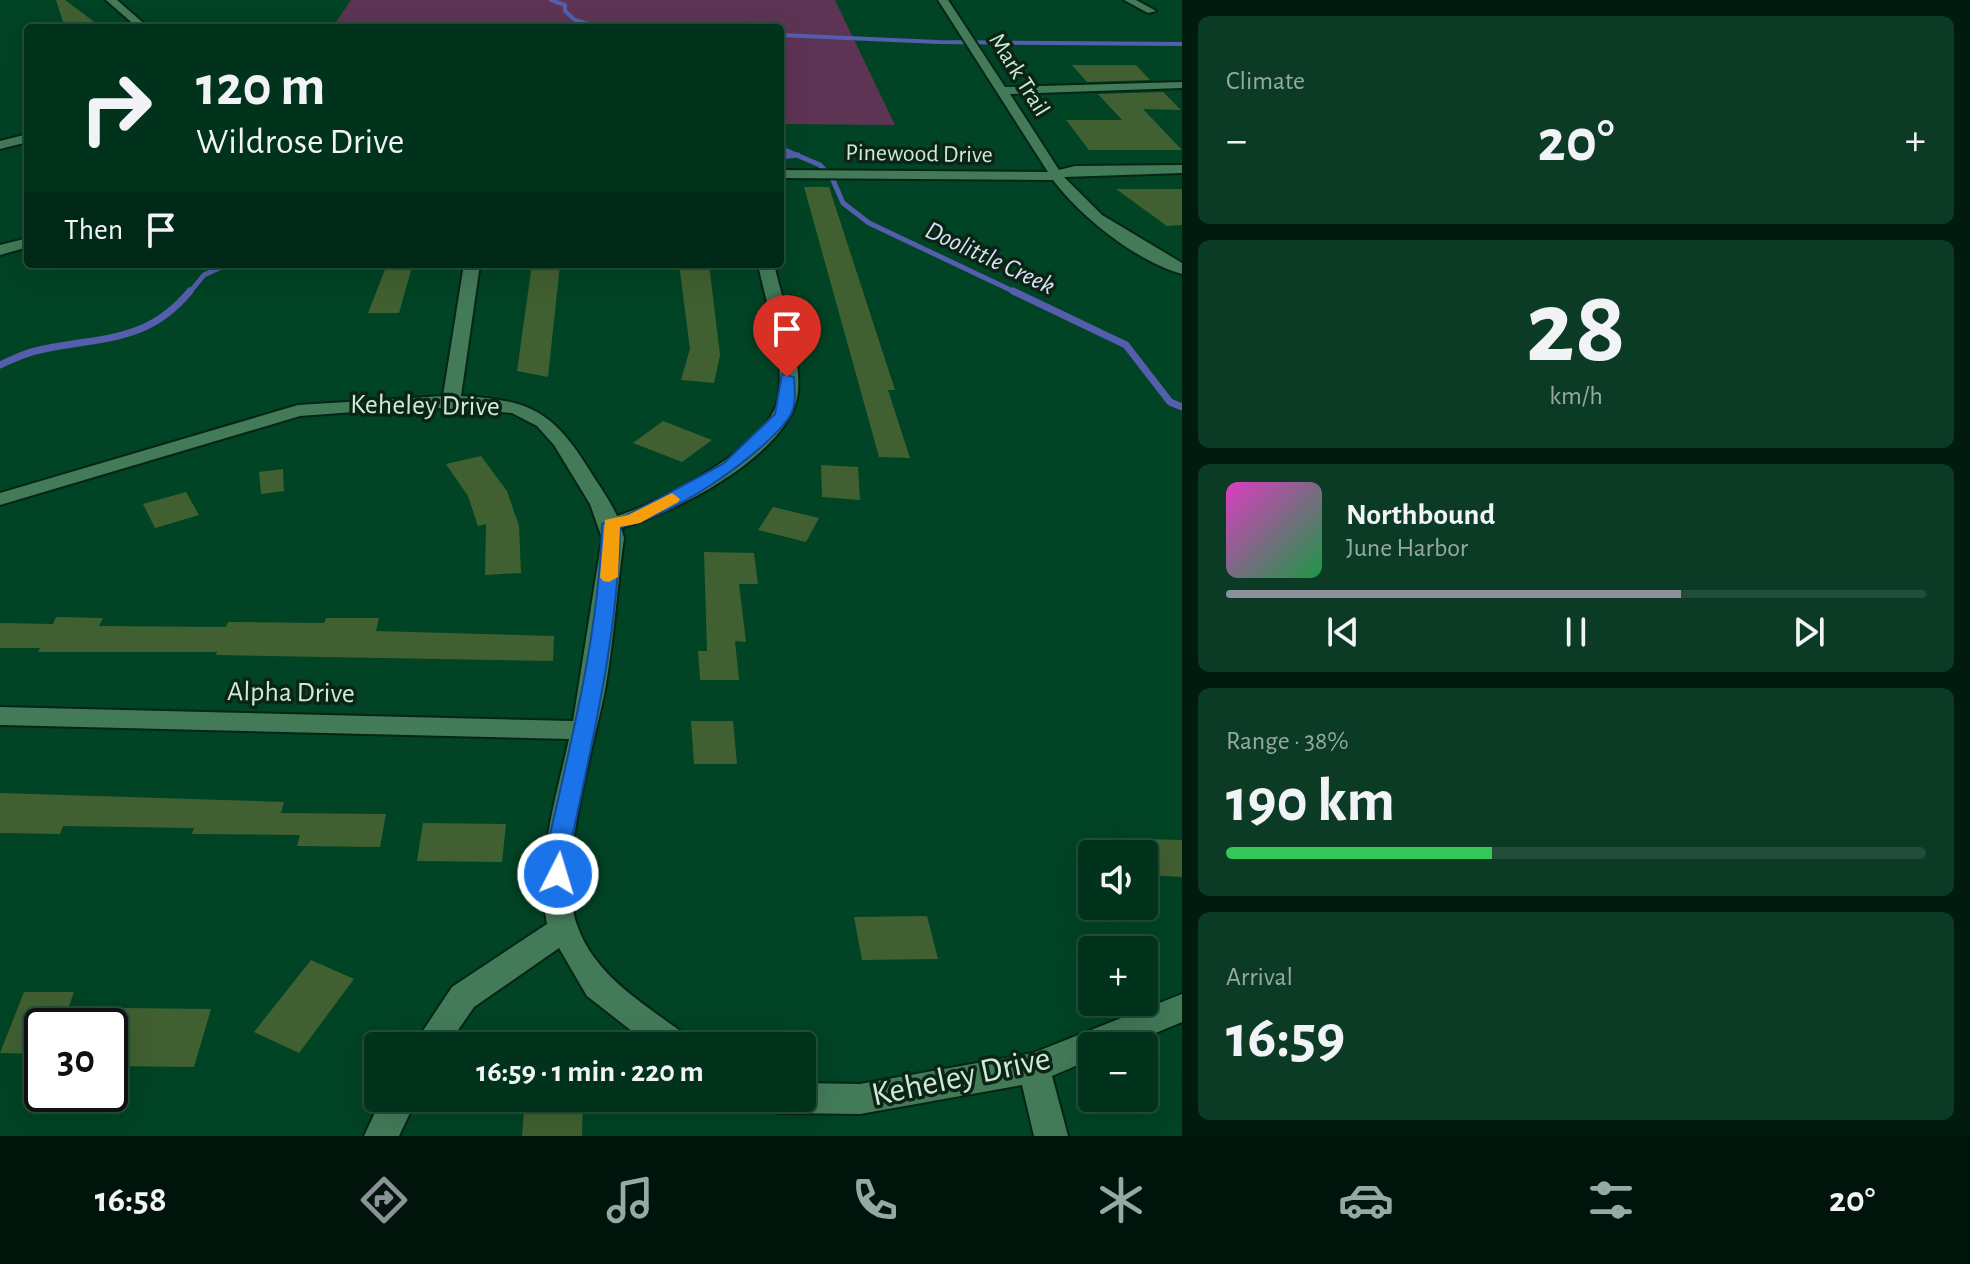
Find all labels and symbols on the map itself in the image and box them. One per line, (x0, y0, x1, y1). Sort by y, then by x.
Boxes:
street label: Mark Trail (984, 29, 1054, 121)
street label: Pinewood Drive (845, 141, 993, 167)
water label: Doolittle Creek (921, 217, 1059, 299)
pin (753, 295, 821, 377)
street label: Keheley Drive (350, 391, 500, 421)
street label: Alpha Drive (227, 678, 355, 708)
position arrow (516, 832, 600, 916)
speed limit sign: 30 (24, 1008, 128, 1112)
street label: Keheley Drive (869, 1041, 1053, 1113)

